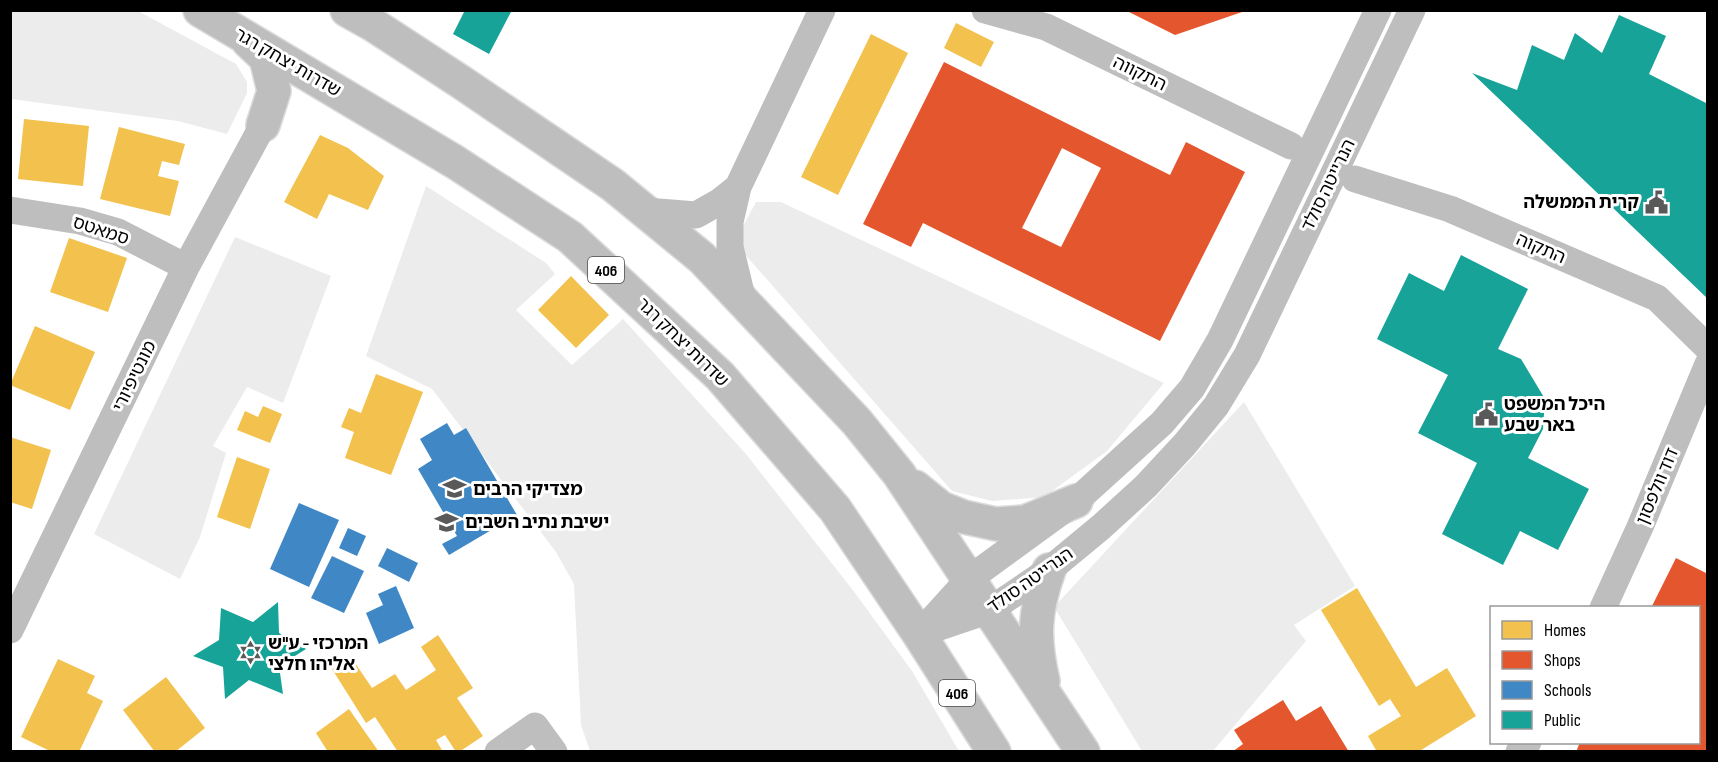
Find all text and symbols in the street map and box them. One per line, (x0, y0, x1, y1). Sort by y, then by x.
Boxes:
street label: שדרות יצחק רגר (231, 24, 345, 101)
street label: התקווה (1110, 52, 1170, 95)
street label: הנרייטה סולד (1297, 136, 1360, 235)
public building icon: קרית הממשלה (1644, 189, 1670, 215)
place label: קרית הממשלה (1523, 192, 1639, 213)
street label: סמאטס (70, 212, 132, 249)
street label: התקוה (1513, 229, 1569, 268)
road number: 406 (588, 257, 624, 283)
street label: שדרות יצחק רגר (632, 293, 733, 391)
street label: מונטיפיורי (108, 337, 161, 415)
place label: היכל המשפט באר שבע (1504, 394, 1605, 436)
public building icon: היכל המשפט באר שבע (1473, 401, 1499, 427)
street label: דוד וולפסון (1632, 444, 1683, 528)
school or university icon: מצדיקי הרבים (442, 476, 468, 502)
place label: מצדיקי הרבים (473, 479, 583, 500)
school or university icon: ישיבת נתיב השבים (434, 509, 460, 535)
place label: ישיבת נתיב השבים (465, 512, 609, 533)
street label: הנרייטה סולד (983, 543, 1077, 618)
legend (1490, 606, 1700, 744)
text: Homes (1544, 620, 1586, 641)
place label: המרכזי - ע"ש אליהו חלצי (268, 633, 368, 675)
synagogue icon: המרכזי - ע"ש אליהו חלצי (237, 640, 263, 666)
text: Shops (1544, 650, 1581, 671)
road number: 406 (939, 680, 975, 706)
text: Schools (1544, 680, 1591, 701)
text: Public (1544, 710, 1581, 731)

